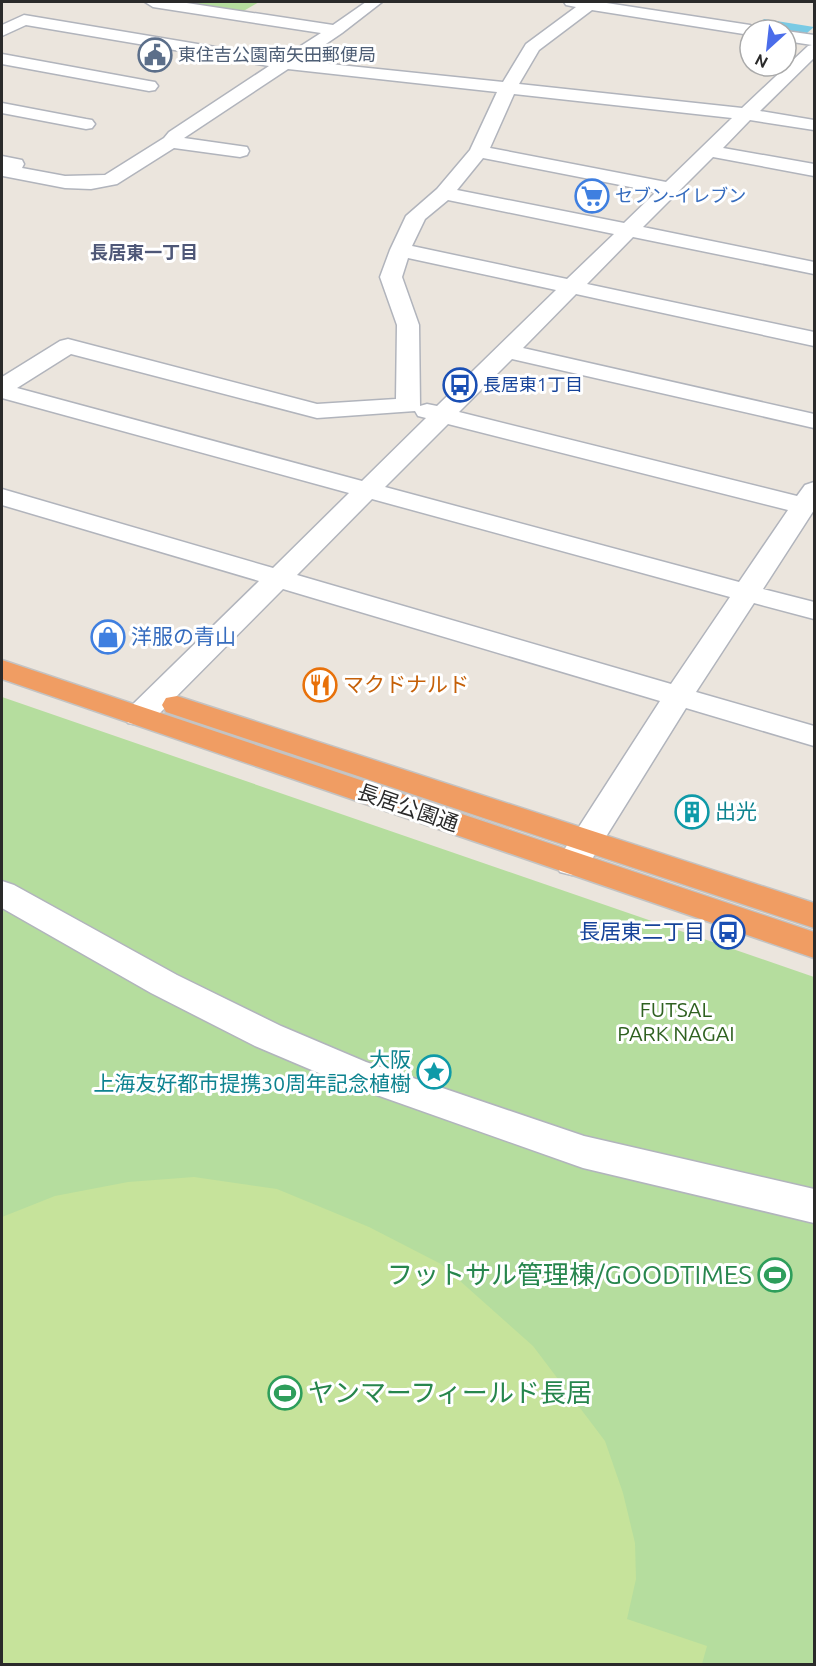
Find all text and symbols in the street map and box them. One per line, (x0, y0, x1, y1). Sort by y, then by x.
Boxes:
north arrow (738, 18, 798, 78)
public building icon: 東住吉公園南矢田郵便局 (137, 37, 173, 73)
place label: 東住吉公園南矢田郵便局 (178, 44, 376, 64)
text: N (752, 51, 771, 72)
supermarket icon: セブン-イレブン (574, 178, 610, 214)
place label: セブン-イレブン (615, 185, 746, 205)
district label: 長居東一丁目 (90, 242, 198, 262)
bus stop icon: 長居東1丁目 (442, 367, 478, 403)
place label: 長居東1丁目 (483, 374, 583, 394)
shop icon: 洋服の青山 (90, 619, 126, 655)
place label: 洋服の青山 (131, 624, 236, 648)
restaurant icon: マクドナルド (302, 667, 338, 703)
place label: マクドナルド (343, 672, 469, 696)
street label: 長居公園通 (355, 779, 462, 835)
building icon: 出光 (674, 794, 710, 830)
place label: 出光 (715, 799, 757, 823)
bus stop icon: 長居東二丁目 (710, 914, 746, 950)
place label: 長居東二丁目 (579, 919, 705, 943)
park label: FUTSAL PARK NAGAI (617, 997, 735, 1045)
place label: 大阪 上海友好都市提携30周年記念植樹 (93, 1047, 411, 1095)
place icon: 大阪 上海友好都市提携30周年記念植樹 (416, 1054, 452, 1090)
sports icon: フットサル管理棟/GOODTIMES (757, 1257, 793, 1293)
place label: フットサル管理棟/GOODTIMES (387, 1260, 752, 1289)
sports icon: ヤンマーフィールド長居 (267, 1375, 303, 1411)
place label: ヤンマーフィールド長居 (308, 1378, 592, 1407)

